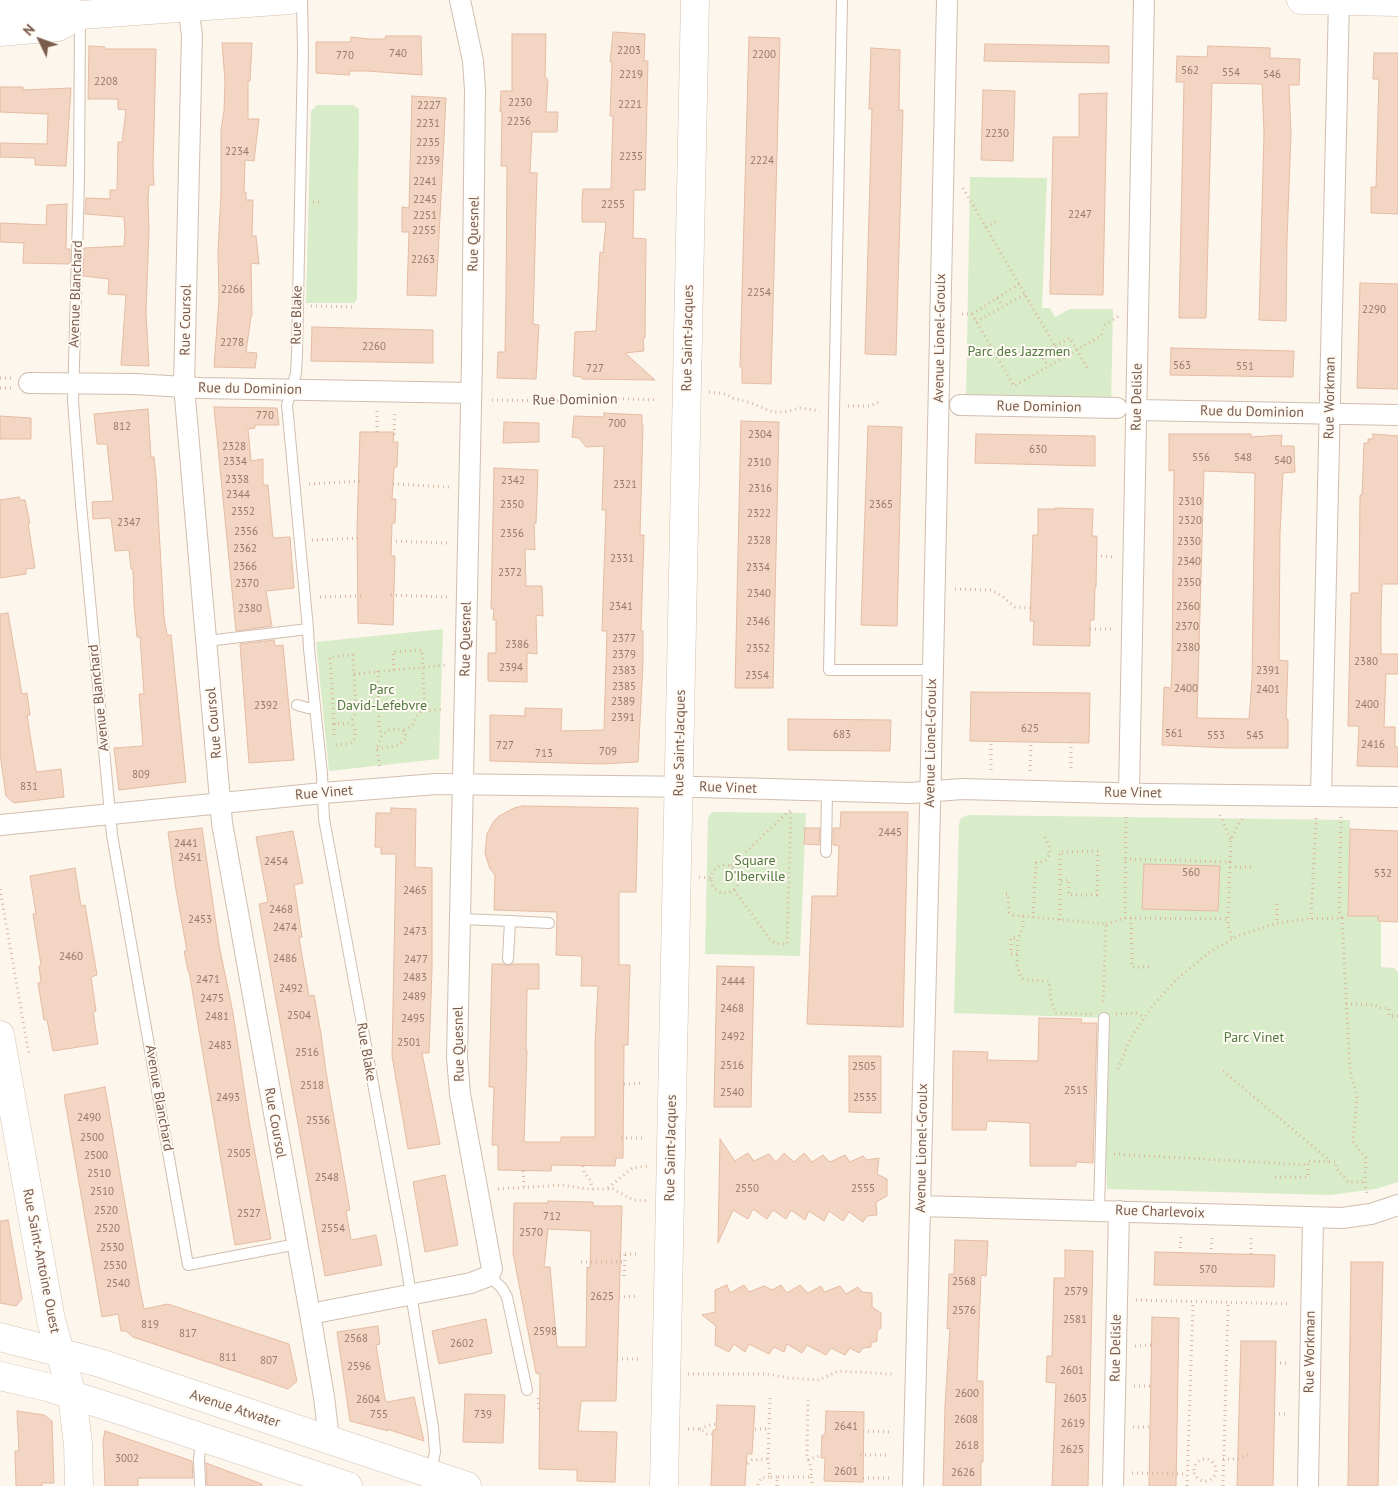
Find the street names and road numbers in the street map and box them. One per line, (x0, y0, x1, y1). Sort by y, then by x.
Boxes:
street label: Rue Quesnel (465, 196, 483, 272)
street label: Avenue Blanchard (66, 240, 86, 348)
street label: Avenue Lionel-Groulx (930, 273, 950, 403)
street label: Rue Coursol (177, 284, 195, 356)
street label: Rue Saint-Jacques (679, 284, 697, 392)
street label: Rue Blake (288, 285, 306, 345)
street label: Rue Workman (1321, 357, 1339, 439)
street label: Rue Delisle (1128, 363, 1146, 431)
street label: Rue du Dominion (198, 380, 302, 398)
street label: Rue Dominion (532, 391, 618, 409)
street label: Rue Dominion (996, 398, 1082, 416)
street label: Rue du Dominion (1200, 403, 1304, 421)
street label: Rue Quesnel (457, 601, 475, 677)
street label: Avenue Blanchard (85, 644, 113, 752)
street label: Avenue Lionel-Groulx (921, 678, 941, 808)
street label: Rue Coursol (203, 687, 225, 759)
street label: Rue Saint-Jacques (671, 689, 689, 797)
street label: Rue Vinet (699, 779, 757, 797)
street label: Rue Vinet (294, 782, 354, 804)
street label: Rue Vinet (1104, 784, 1162, 802)
street label: Rue Quesnel (450, 1006, 468, 1082)
street label: Rue Blake (353, 1021, 379, 1083)
street label: Avenue Blanchard (141, 1044, 177, 1152)
street label: Avenue Lionel-Groulx (912, 1083, 932, 1213)
street label: Rue Coursol (261, 1086, 289, 1160)
street label: Rue Saint-Jacques (662, 1094, 680, 1202)
street label: Rue Saint-Antoine Ouest (19, 1187, 63, 1335)
street label: Rue Charlevoix (1115, 1202, 1205, 1222)
street label: Rue Workman (1301, 1311, 1319, 1393)
street label: Rue Delisle (1107, 1314, 1125, 1382)
street label: Avenue Atwater (188, 1387, 282, 1431)

